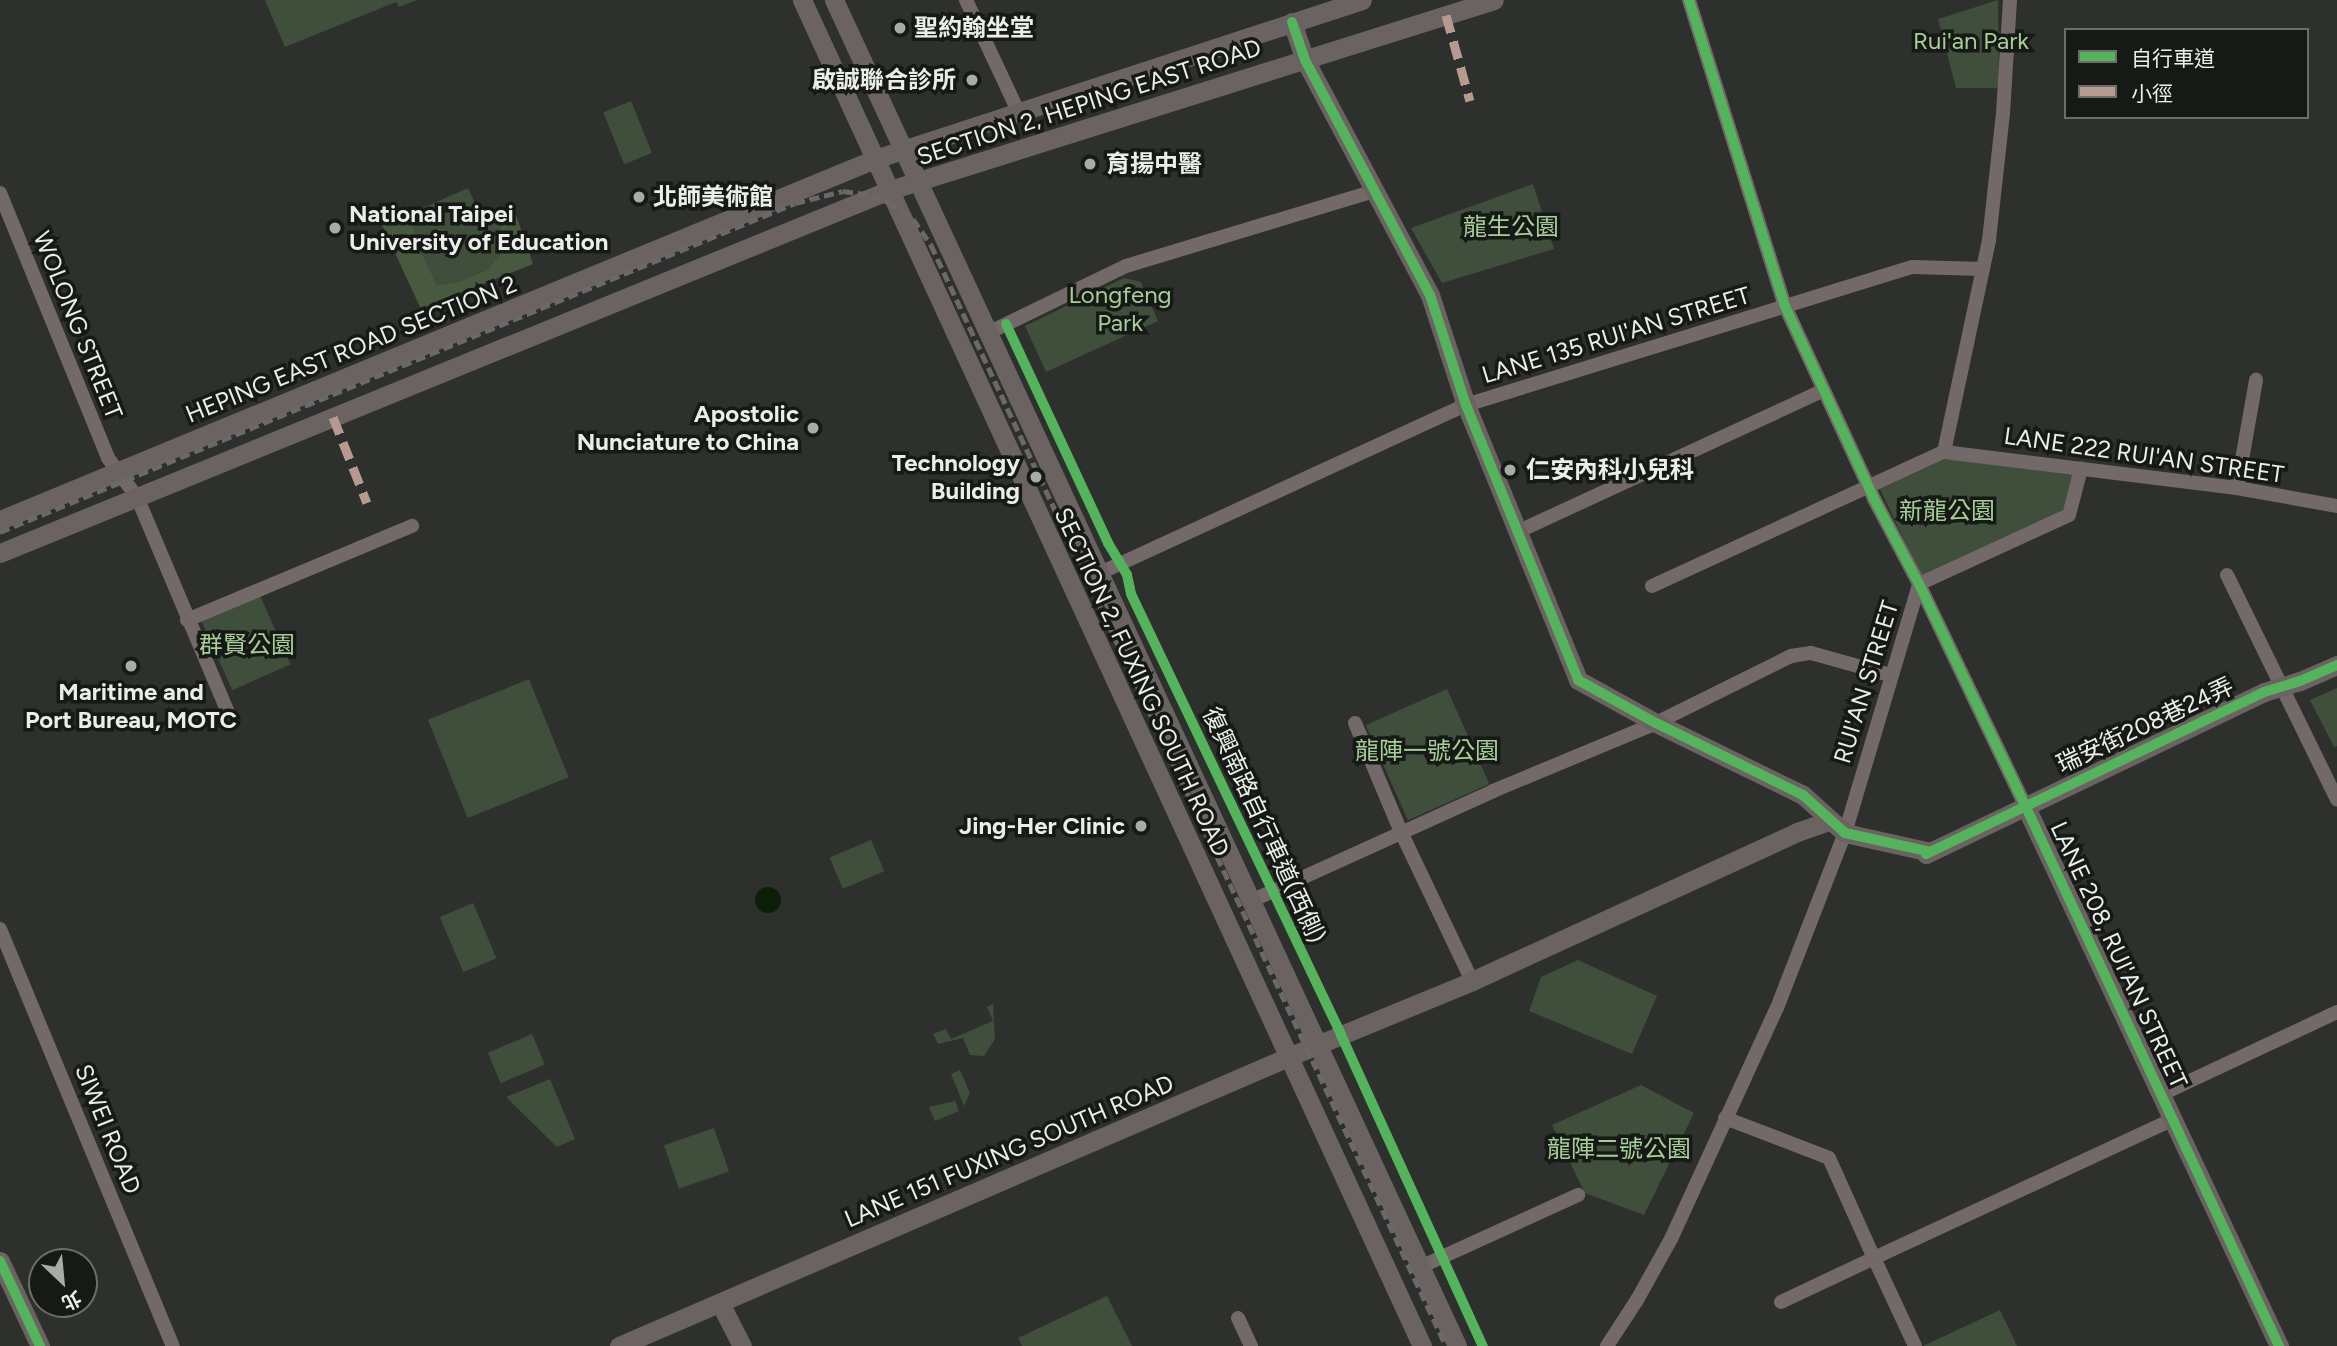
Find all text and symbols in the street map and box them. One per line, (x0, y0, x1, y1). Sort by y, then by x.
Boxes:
place label: 聖約翰坐堂 (914, 14, 1034, 42)
marker: 聖約翰坐堂 (892, 20, 908, 36)
park label: Rui'an Park (1913, 27, 2029, 55)
legend (2064, 28, 2309, 119)
street label: SECTION 2, HEPING EAST ROAD (913, 33, 1265, 171)
text: 自行車道 (2131, 46, 2215, 71)
place label: 啟誠聯合診所 (812, 66, 956, 94)
marker: 啟誠聯合診所 (962, 70, 982, 90)
text: 小徑 (2131, 81, 2173, 106)
place label: 育揚中醫 (1106, 150, 1202, 178)
marker: 育揚中醫 (1080, 154, 1100, 174)
place label: 北師美術館 (653, 183, 773, 211)
marker: 北師美術館 (631, 189, 647, 205)
place label: National Taipei University of Education (349, 200, 608, 256)
park label: 龍生公園 (1463, 213, 1559, 241)
marker: National Taipei University of Education (327, 220, 343, 236)
street label: WOLONG STREET (27, 227, 129, 423)
street label: HEPING EAST ROAD SECTION 2 (181, 269, 521, 429)
street label: LANE 135 RUI'AN STREET (1478, 280, 1754, 390)
park label: Longfeng Park (1068, 281, 1172, 337)
place label: Apostolic Nunciature to China (577, 400, 799, 456)
marker: Apostolic Nunciature to China (805, 420, 821, 436)
street label: LANE 222 RUI'AN STREET (2002, 421, 2286, 489)
place label: Technology Building (892, 449, 1020, 505)
place label: 仁安內科小兒科 (1526, 456, 1694, 484)
marker: 仁安內科小兒科 (1500, 460, 1520, 480)
marker: Technology Building (1026, 467, 1046, 487)
park label: 新龍公園 (1899, 497, 1995, 525)
street label: SECTION 2, FUXING SOUTH ROAD (1048, 503, 1236, 861)
street label: RUI'AN STREET (1828, 597, 1904, 767)
park label: 群賢公園 (199, 631, 295, 659)
marker: Maritime and Port Bureau, MOTC (123, 658, 139, 674)
street label: 瑞安街208巷24弄 (2052, 671, 2238, 779)
place label: Maritime and Port Bureau, MOTC (25, 678, 237, 734)
street label: 復興南路自行車道(西側) (1197, 703, 1331, 947)
park label: 龍陣一號公園 (1355, 737, 1499, 765)
place label: Jing-Her Clinic (959, 812, 1125, 840)
marker: Jing-Her Clinic (1131, 816, 1151, 836)
street label: LANE 208, RUI'AN STREET (2044, 817, 2194, 1093)
street label: SIWEI ROAD (69, 1060, 147, 1198)
street label: LANE 151 FUXING SOUTH ROAD (840, 1068, 1178, 1234)
park label: 龍陣二號公園 (1547, 1135, 1691, 1163)
north arrow (28, 1248, 98, 1318)
text: 北 (58, 1286, 85, 1315)

